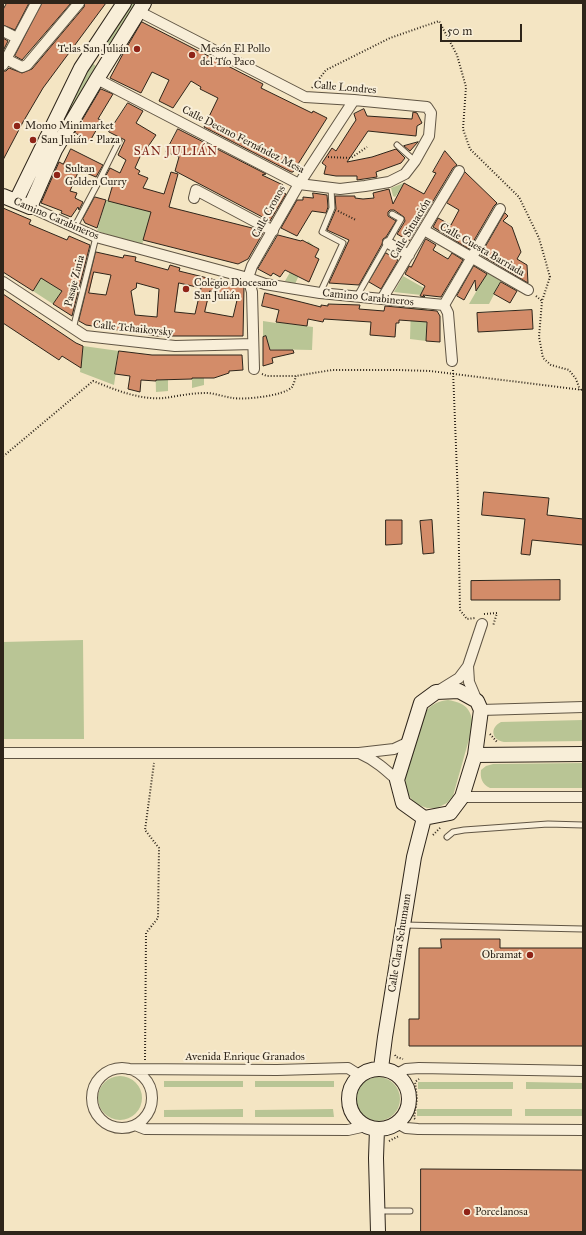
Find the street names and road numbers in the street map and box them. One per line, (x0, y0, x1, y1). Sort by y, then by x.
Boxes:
street label: Calle Londres (313, 79, 377, 97)
street label: Calle Decano Fernández Mesa (180, 103, 306, 177)
street label: Calle Cronos (249, 184, 289, 240)
street label: Camino Carabineros (11, 195, 101, 243)
street label: Calle Situación (388, 197, 434, 261)
street label: Calle Cuesta Barriada (437, 220, 527, 280)
street label: Pasaje Zinia (62, 254, 88, 308)
street label: Camino Carabineros (322, 287, 414, 309)
street label: Calle Tchaikovsky (92, 318, 174, 340)
street label: Calle Clara Schumann (386, 893, 414, 993)
street label: Avenida Enrique Granados (185, 1050, 305, 1064)

